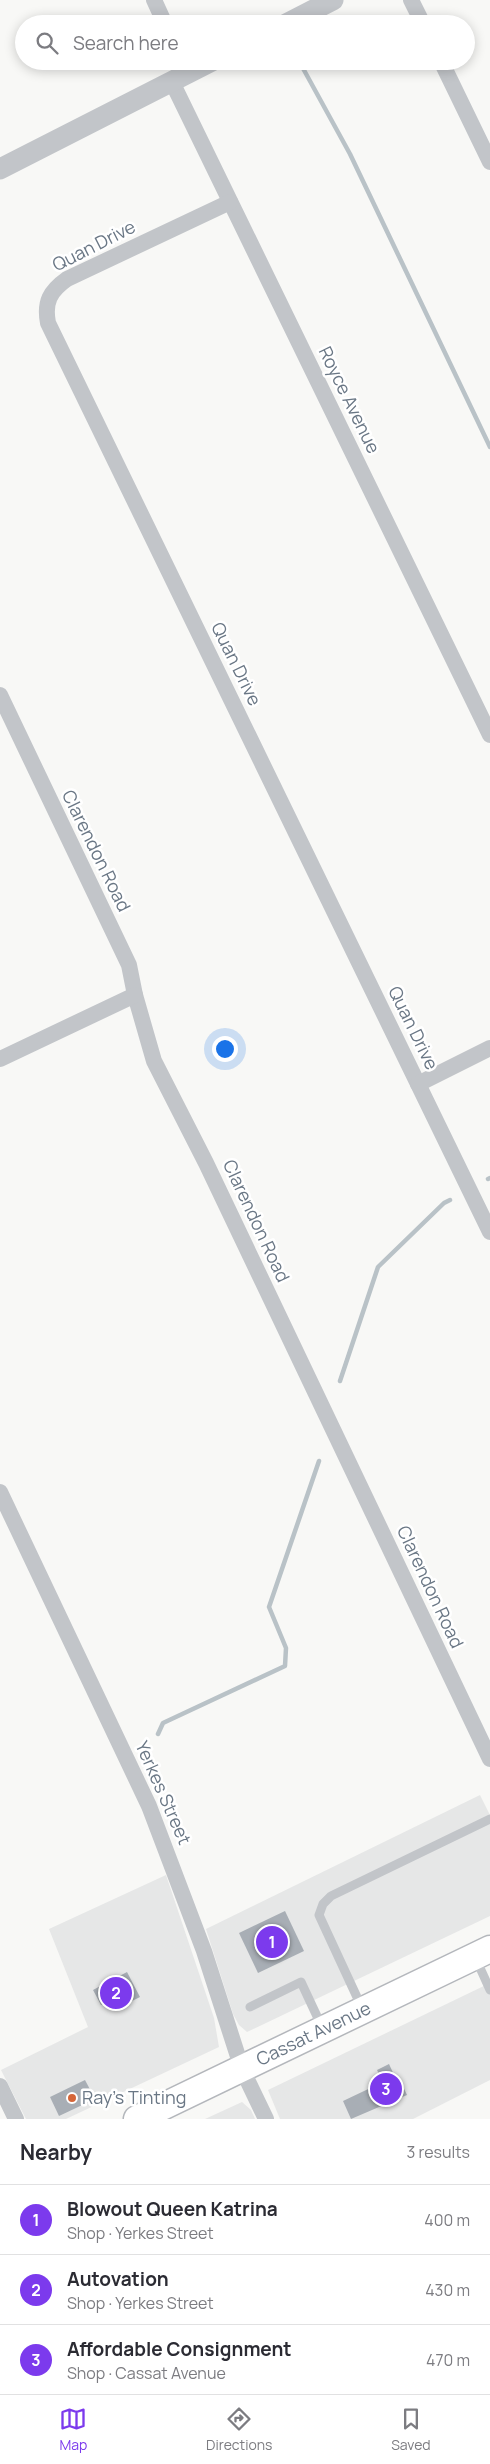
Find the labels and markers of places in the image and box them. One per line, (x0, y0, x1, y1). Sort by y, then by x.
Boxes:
pin: 1 (256, 1923, 288, 1961)
pin: 2 (100, 1974, 132, 2012)
pin: 3 (370, 2070, 402, 2108)
place label: Ray's Tinting (82, 2085, 186, 2109)
marker: Ray's Tinting (66, 2092, 78, 2104)

